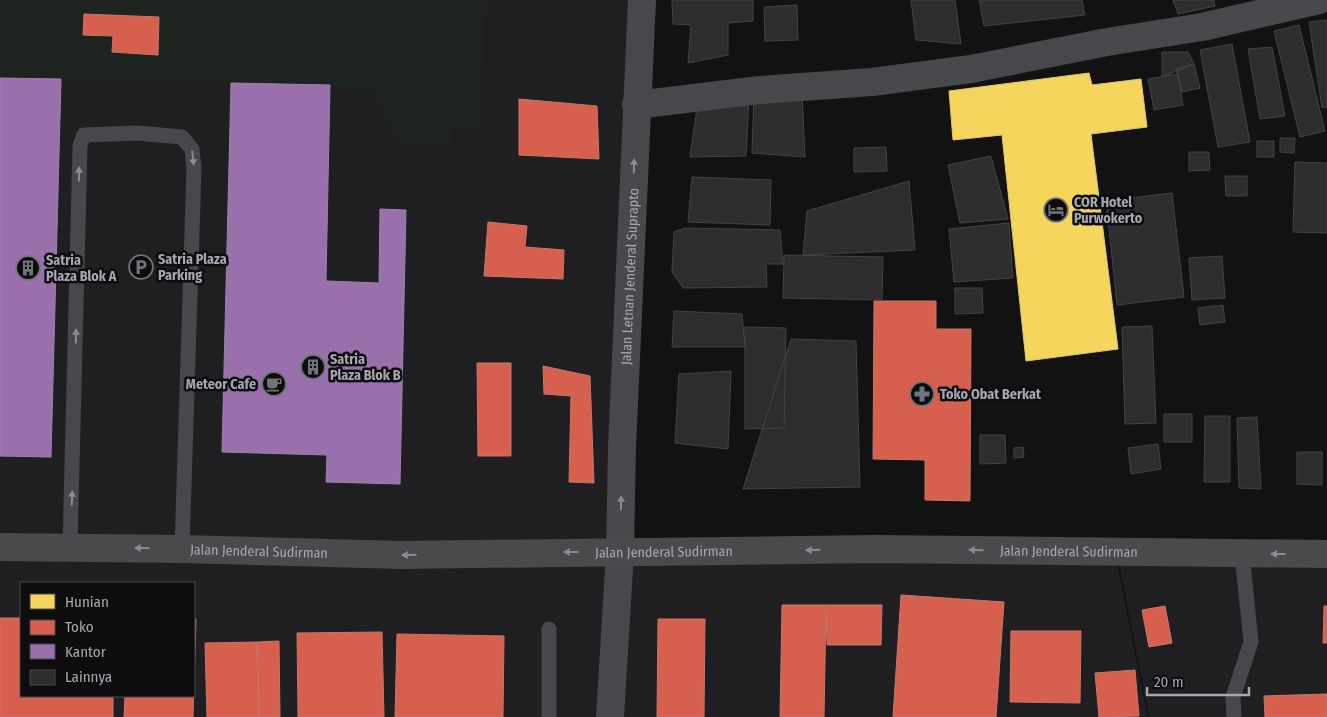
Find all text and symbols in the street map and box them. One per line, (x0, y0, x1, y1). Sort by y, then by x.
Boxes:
one-way arrow (189, 151, 197, 167)
one-way arrow (630, 158, 638, 174)
one-way arrow (76, 165, 84, 181)
street label: Jalan Letnan Jenderal Suprapto (618, 188, 643, 365)
place label: COR Hotel Purwokerto (1074, 194, 1143, 227)
hotel icon: COR Hotel Purwokerto (1043, 197, 1069, 223)
place label: Satria Plaza Parking (158, 251, 227, 284)
place label: Satria Plaza Blok A (46, 252, 117, 285)
parking icon: Satria Plaza Parking (128, 254, 154, 280)
building icon: Satria Plaza Blok A (15, 255, 41, 281)
one-way arrow (72, 328, 80, 344)
place label: Satria Plaza Blok B (330, 351, 401, 384)
building icon: Satria Plaza Blok B (300, 354, 326, 380)
cafe icon: Meteor Cafe (261, 371, 287, 397)
place label: Meteor Cafe (186, 376, 256, 393)
pharmacy icon: Toko Obat Berkat (909, 381, 935, 407)
place label: Toko Obat Berkat (940, 386, 1042, 403)
one-way arrow (68, 490, 76, 506)
one-way arrow (617, 495, 625, 511)
street label: Jalan Jenderal Sudirman (190, 541, 328, 562)
street label: Jalan Jenderal Sudirman (1000, 542, 1138, 561)
street label: Jalan Jenderal Sudirman (595, 543, 733, 562)
one-way arrow (133, 544, 149, 552)
one-way arrow (805, 546, 821, 554)
one-way arrow (968, 546, 984, 554)
one-way arrow (563, 548, 579, 556)
one-way arrow (1270, 550, 1286, 558)
one-way arrow (401, 551, 417, 559)
legend (20, 582, 195, 697)
text: Hunian (65, 593, 109, 611)
text: Toko (65, 618, 94, 636)
text: Kantor (65, 643, 107, 661)
scale bar (1147, 664, 1250, 696)
text: Lainnya (65, 668, 112, 686)
text: 20 m (1154, 673, 1184, 691)

